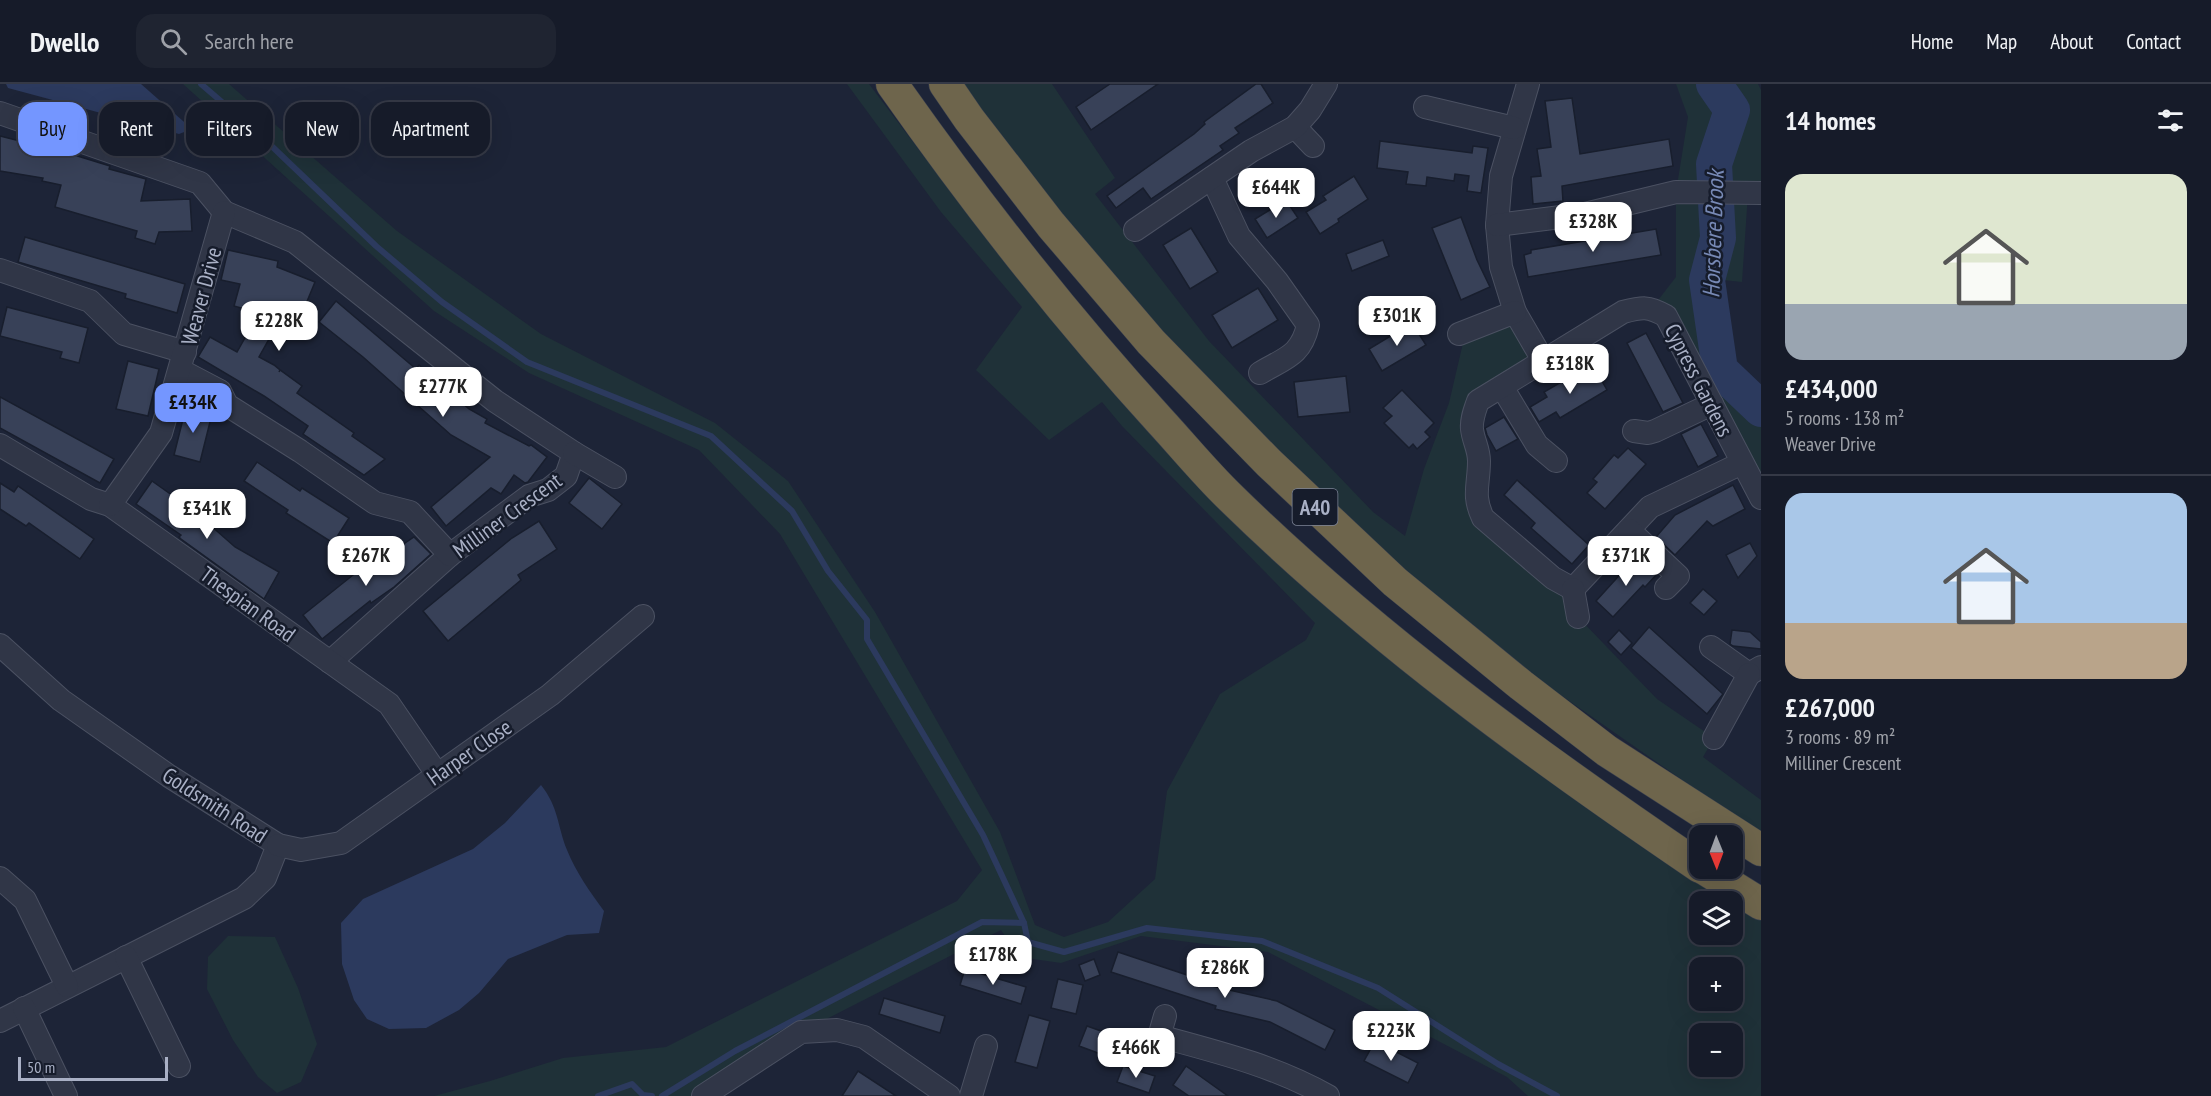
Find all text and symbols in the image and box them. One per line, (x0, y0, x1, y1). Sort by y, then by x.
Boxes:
search box (136, 14, 556, 68)
text: Dwello (30, 23, 100, 60)
icon: search (157, 25, 190, 58)
text: Search here (205, 27, 294, 55)
text: Home (1911, 28, 1953, 55)
text: Map (1986, 28, 2017, 55)
text: About (2050, 28, 2093, 55)
text: Contact (2126, 28, 2181, 55)
chip: Buy (18, 102, 87, 156)
chip: Rent (99, 102, 174, 156)
chip: Filters (186, 102, 273, 156)
chip: New (285, 102, 359, 156)
chip: Apartment (371, 102, 490, 156)
text: 14 homes (1785, 104, 1876, 137)
icon: filters (2154, 104, 2187, 137)
water label: Horsbere Brook (1695, 167, 1731, 298)
pin: £644K (1234, 168, 1318, 219)
text: £644K (1252, 174, 1300, 200)
pin: £328K (1551, 202, 1635, 253)
text: £328K (1569, 208, 1617, 234)
icon: home (1932, 213, 2040, 321)
street label: Weaver Drive (175, 244, 227, 348)
pin: £301K (1355, 296, 1439, 347)
pin: £228K (237, 301, 321, 352)
text: £301K (1373, 302, 1421, 328)
text: £228K (255, 307, 303, 333)
street label: Cypress Gardens (1659, 319, 1739, 441)
pin: £318K (1528, 344, 1612, 395)
text: £318K (1546, 350, 1594, 376)
pin: £277K (401, 367, 485, 418)
text: £434,000 (1785, 372, 1878, 405)
text: £277K (419, 373, 467, 399)
pin: £434K (151, 383, 235, 434)
text: £434K (169, 389, 217, 415)
text: 5 rooms · 138 m² (1785, 405, 1904, 431)
text: Weaver Drive (1785, 431, 1876, 457)
street label: Milliner Crescent (447, 466, 567, 564)
pin: £341K (165, 489, 249, 540)
road number: A40 (1292, 489, 1338, 525)
text: £341K (183, 495, 231, 521)
icon: home (1932, 532, 2040, 640)
pin: £267K (324, 536, 408, 587)
pin: £371K (1584, 536, 1668, 587)
text: £267K (342, 542, 390, 568)
text: £371K (1602, 542, 1650, 568)
street label: Thespian Road (195, 560, 301, 648)
text: £267,000 (1785, 691, 1875, 724)
street label: Harper Close (421, 713, 517, 791)
text: 3 rooms · 89 m² (1785, 724, 1895, 750)
text: Milliner Crescent (1785, 750, 1901, 776)
street label: Goldsmith Road (157, 761, 273, 849)
north arrow (1689, 825, 1743, 879)
map controls (1689, 825, 1743, 1077)
button: layers (1689, 891, 1743, 945)
pin: £178K (951, 935, 1035, 986)
text: £178K (969, 941, 1017, 967)
pin: £286K (1183, 948, 1267, 999)
text: £286K (1201, 954, 1249, 980)
button: + (1689, 957, 1743, 1011)
pin: £223K (1349, 1011, 1433, 1062)
text: £223K (1367, 1017, 1415, 1043)
button: − (1689, 1023, 1743, 1077)
pin: £466K (1094, 1028, 1178, 1079)
text: £466K (1112, 1034, 1160, 1060)
scale bar (18, 1054, 168, 1082)
text: 50 m (27, 1057, 55, 1077)

